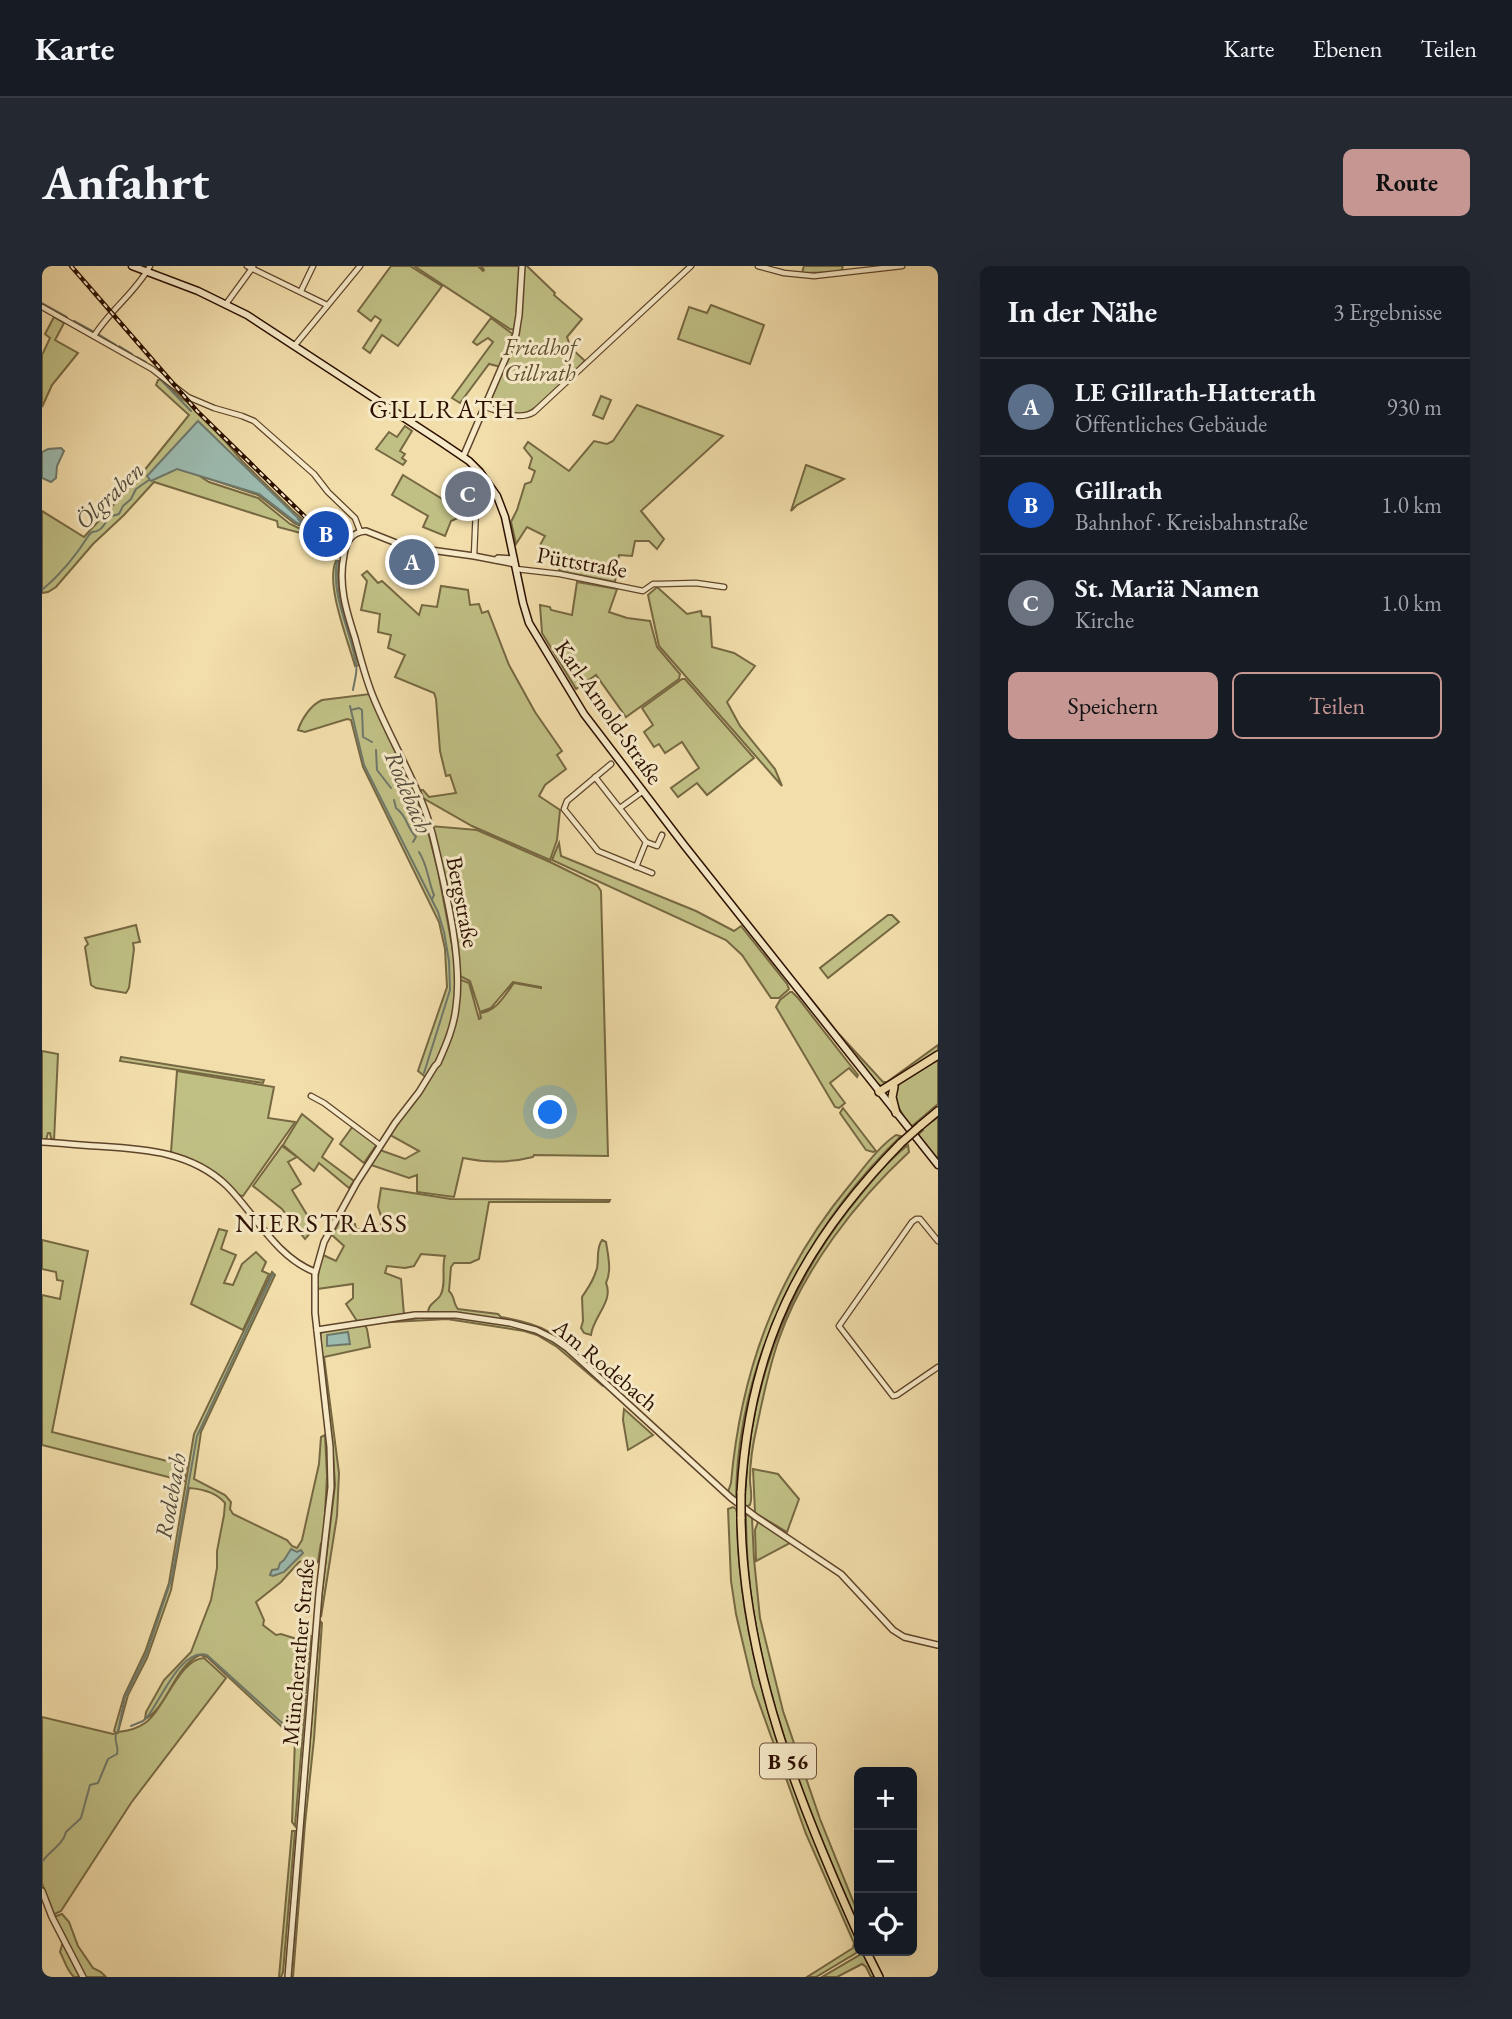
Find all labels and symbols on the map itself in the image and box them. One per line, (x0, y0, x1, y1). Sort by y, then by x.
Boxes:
park label: Friedhof Gillrath (502, 332, 581, 388)
district label: GILLRATH (369, 392, 517, 426)
water label: Ölgraben (68, 454, 150, 536)
pin: C (445, 468, 491, 520)
pin: B (303, 508, 349, 560)
pin: A (389, 536, 435, 588)
street label: Püttstraße (534, 539, 630, 585)
street label: Karl-Arnold-Straße (548, 634, 670, 790)
water label: Rodebach (378, 746, 440, 838)
street label: Bergstraße (439, 854, 487, 950)
your location (533, 1095, 567, 1129)
district label: NIERSTRASS (235, 1206, 409, 1240)
street label: Am Rodebach (546, 1312, 665, 1418)
water label: Rodebach (147, 1450, 193, 1541)
street label: Müncherather Straße (275, 1557, 321, 1747)
road number: B 56 (760, 1744, 816, 1778)

